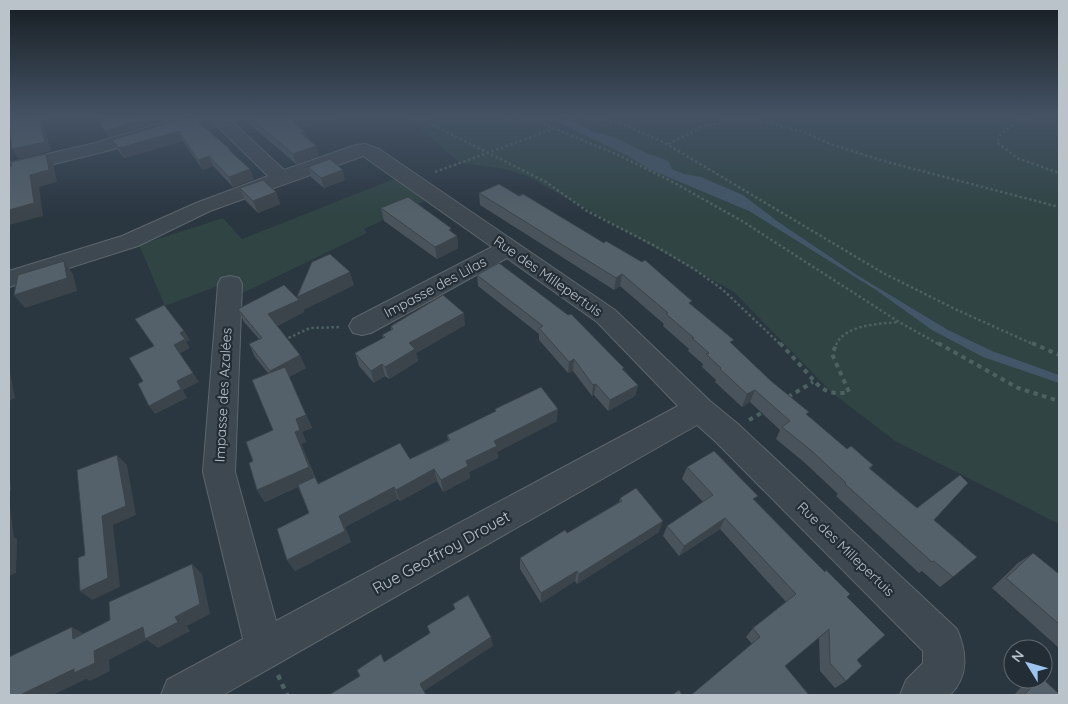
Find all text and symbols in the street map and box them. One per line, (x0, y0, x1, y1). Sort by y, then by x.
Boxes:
street label: Rue des Millepertuis (490, 232, 606, 320)
street label: Impasse des Lilas (381, 252, 489, 322)
street label: Impasse des Azalées (210, 327, 236, 463)
street label: Rue des Millepertuis (794, 498, 898, 600)
street label: Rue Geoffroy Drouet (369, 506, 513, 598)
north arrow (1003, 639, 1053, 689)
text: N (1007, 647, 1028, 666)

